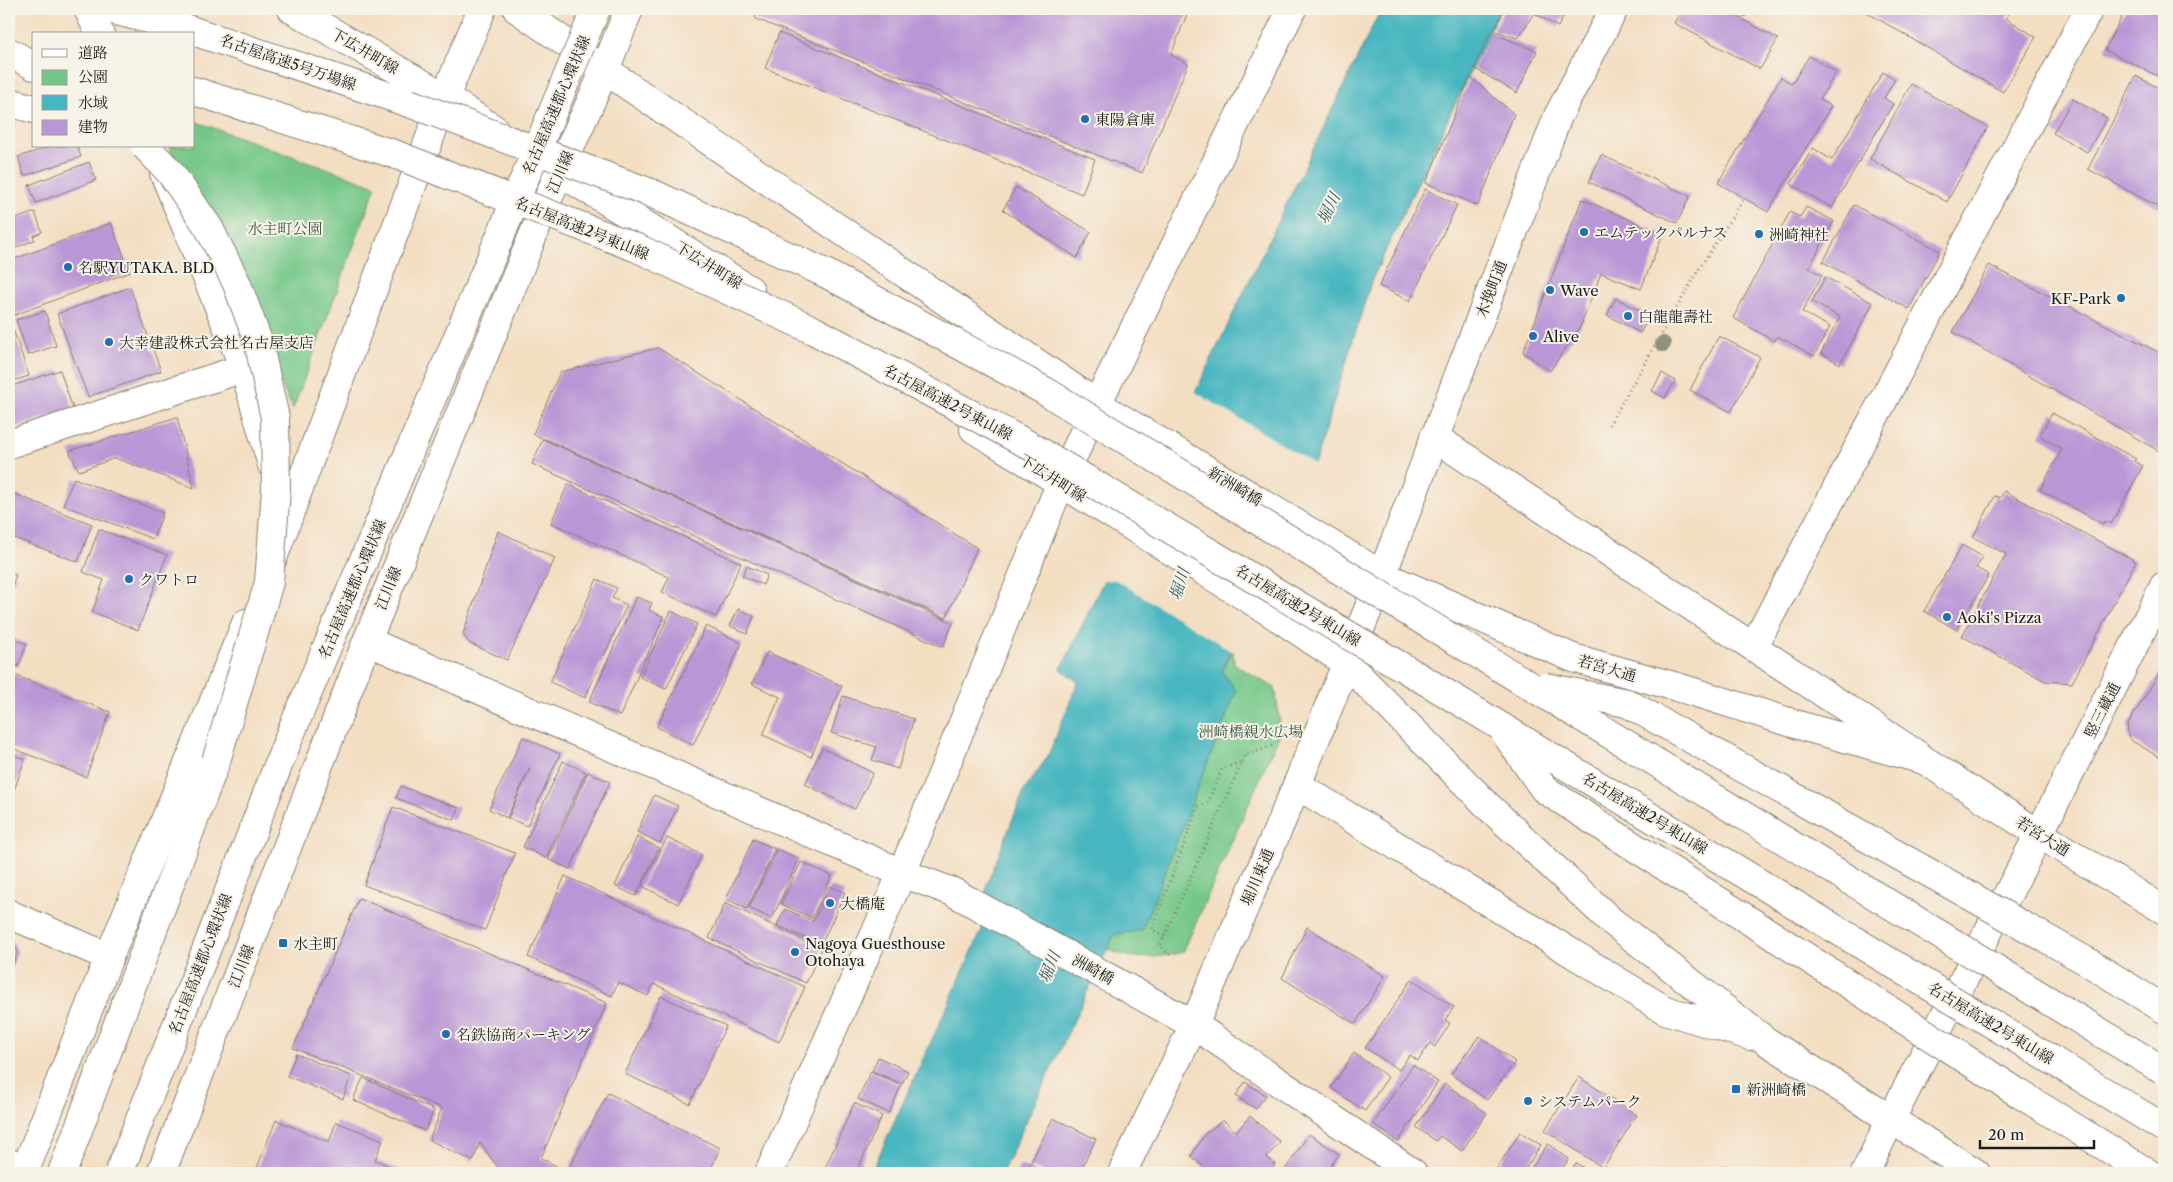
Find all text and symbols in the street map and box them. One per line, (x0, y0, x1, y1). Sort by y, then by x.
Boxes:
street label: 下広井町線 (328, 24, 402, 78)
street label: 名古屋高速5号万場線 (217, 30, 359, 94)
legend (32, 32, 195, 148)
street label: 名古屋高速都心環状線 (518, 32, 594, 178)
text: 道路 (78, 43, 108, 62)
text: 公園 (78, 67, 108, 86)
text: 水域 (78, 93, 108, 112)
place label: 東陽倉庫 (1095, 110, 1155, 129)
marker: 東陽倉庫 (1079, 113, 1091, 125)
text: 建物 (78, 117, 108, 136)
street label: 江川線 (542, 148, 578, 196)
water label: 堀川 (1312, 187, 1345, 227)
street label: 名古屋高速2号東山線 (512, 192, 652, 264)
park label: 水主町公園 (247, 219, 323, 238)
place label: エムテックパルナス (1594, 223, 1727, 242)
place label: 洲崎神社 (1769, 225, 1829, 244)
marker: エムテックパルナス (1578, 226, 1590, 238)
marker: 洲崎神社 (1753, 228, 1765, 240)
street label: 下広井町線 (672, 237, 746, 293)
place label: 名駅YUTAKA. BLD (78, 258, 215, 277)
street label: 木挽町通 (1471, 258, 1511, 320)
marker: 名駅YUTAKA. BLD (62, 261, 74, 273)
place label: Wave (1559, 281, 1599, 300)
marker: Wave (1544, 284, 1556, 296)
place label: KF-Park (2051, 289, 2112, 308)
marker: KF-Park (2115, 292, 2127, 304)
place label: 白龍龍壽社 (1638, 307, 1713, 326)
marker: 白龍龍壽社 (1622, 310, 1634, 322)
place label: Alive (1542, 327, 1579, 346)
marker: Alive (1527, 330, 1539, 342)
place label: 大幸建設株式会社名古屋支店 (119, 333, 314, 352)
marker: 大幸建設株式会社名古屋支店 (103, 336, 115, 348)
street label: 名古屋高速2号東山線 (880, 360, 1016, 444)
street label: 下広井町線 (1016, 450, 1090, 506)
street label: 新洲崎橋 (1204, 462, 1266, 510)
street label: 名古屋高速都心環状線 (314, 516, 390, 662)
street label: 名古屋高速2号東山線 (1232, 560, 1364, 650)
street label: 江川線 (371, 564, 405, 612)
water label: 堀川 (1165, 564, 1194, 602)
place label: クワトロ (139, 570, 199, 589)
marker: クワトロ (123, 573, 135, 585)
place label: Aoki's Pizza (1956, 608, 2042, 627)
marker: Aoki's Pizza (1941, 611, 1953, 623)
street label: 若宮大通 (1576, 651, 1638, 685)
street label: 竪三蔵通 (2080, 679, 2124, 741)
park label: 洲崎橋親水広場 (1198, 722, 1304, 741)
street label: 名古屋高速2号東山線 (1579, 768, 1711, 858)
street label: 若宮大通 (2013, 812, 2073, 860)
street label: 堀川東通 (1237, 846, 1277, 908)
street label: 名古屋高速都心環状線 (164, 891, 236, 1037)
place label: 大橋庵 (840, 894, 885, 913)
marker: 大橋庵 (824, 897, 836, 909)
place label: 水主町 (293, 934, 338, 953)
place label: Nagoya Guesthouse Otohaya (805, 934, 945, 970)
marker: 水主町 (277, 937, 289, 949)
street label: 江川線 (224, 942, 258, 990)
marker: Nagoya Guesthouse Otohaya (789, 946, 801, 958)
water label: 堀川 (1034, 947, 1065, 986)
street label: 洲崎橋 (1069, 950, 1117, 988)
street label: 名古屋高速2号東山線 (1925, 978, 2057, 1068)
place label: 名鉄協商パーキング (456, 1025, 591, 1044)
marker: 名鉄協商パーキング (440, 1028, 452, 1040)
place label: 新洲崎橋 (1746, 1080, 1806, 1099)
marker: 新洲崎橋 (1730, 1083, 1742, 1095)
place label: システムパーク (1538, 1092, 1642, 1111)
marker: システムパーク (1522, 1095, 1534, 1107)
scale bar (1980, 1117, 2094, 1149)
text: 20 m (1988, 1125, 2024, 1144)

